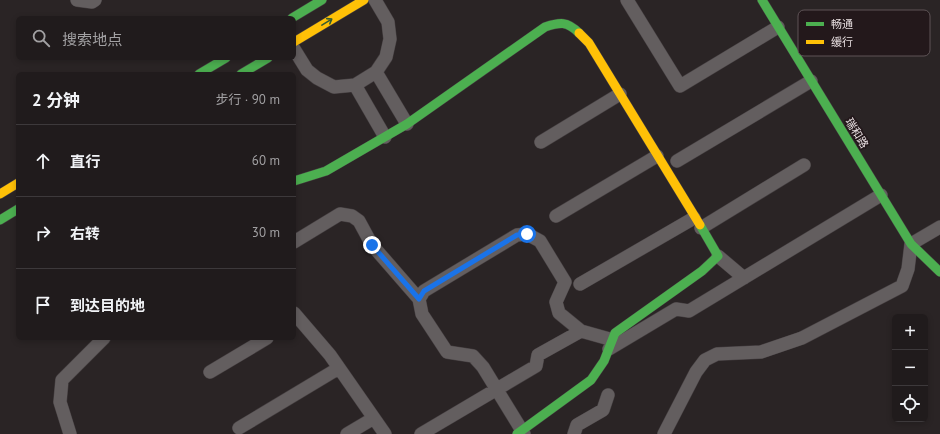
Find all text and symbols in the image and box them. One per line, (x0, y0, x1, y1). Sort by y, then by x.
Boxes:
legend (798, 10, 930, 56)
search box (16, 16, 296, 60)
text: 畅通 (831, 17, 853, 31)
one-way arrow (321, 18, 332, 26)
icon: search (30, 27, 52, 49)
text: 搜索地点 (62, 30, 122, 49)
text: 缓行 (831, 35, 853, 49)
text: 2 分钟 (32, 89, 80, 111)
text: 步行 · 90 m (215, 91, 280, 108)
street label: 瑞和路 (843, 115, 871, 151)
icon: ahead (32, 150, 54, 172)
text: 直行 (70, 152, 100, 171)
text: 60 m (252, 152, 280, 169)
icon: right (32, 222, 54, 244)
text: 右转 (70, 224, 100, 243)
text: 30 m (252, 224, 280, 241)
route start (518, 225, 536, 243)
route end (363, 236, 381, 254)
icon: arrive (32, 294, 54, 316)
text: 到达目的地 (70, 296, 145, 315)
map controls (892, 314, 928, 422)
button: + (892, 314, 928, 350)
button: − (892, 350, 928, 386)
button: locate (892, 386, 928, 422)

